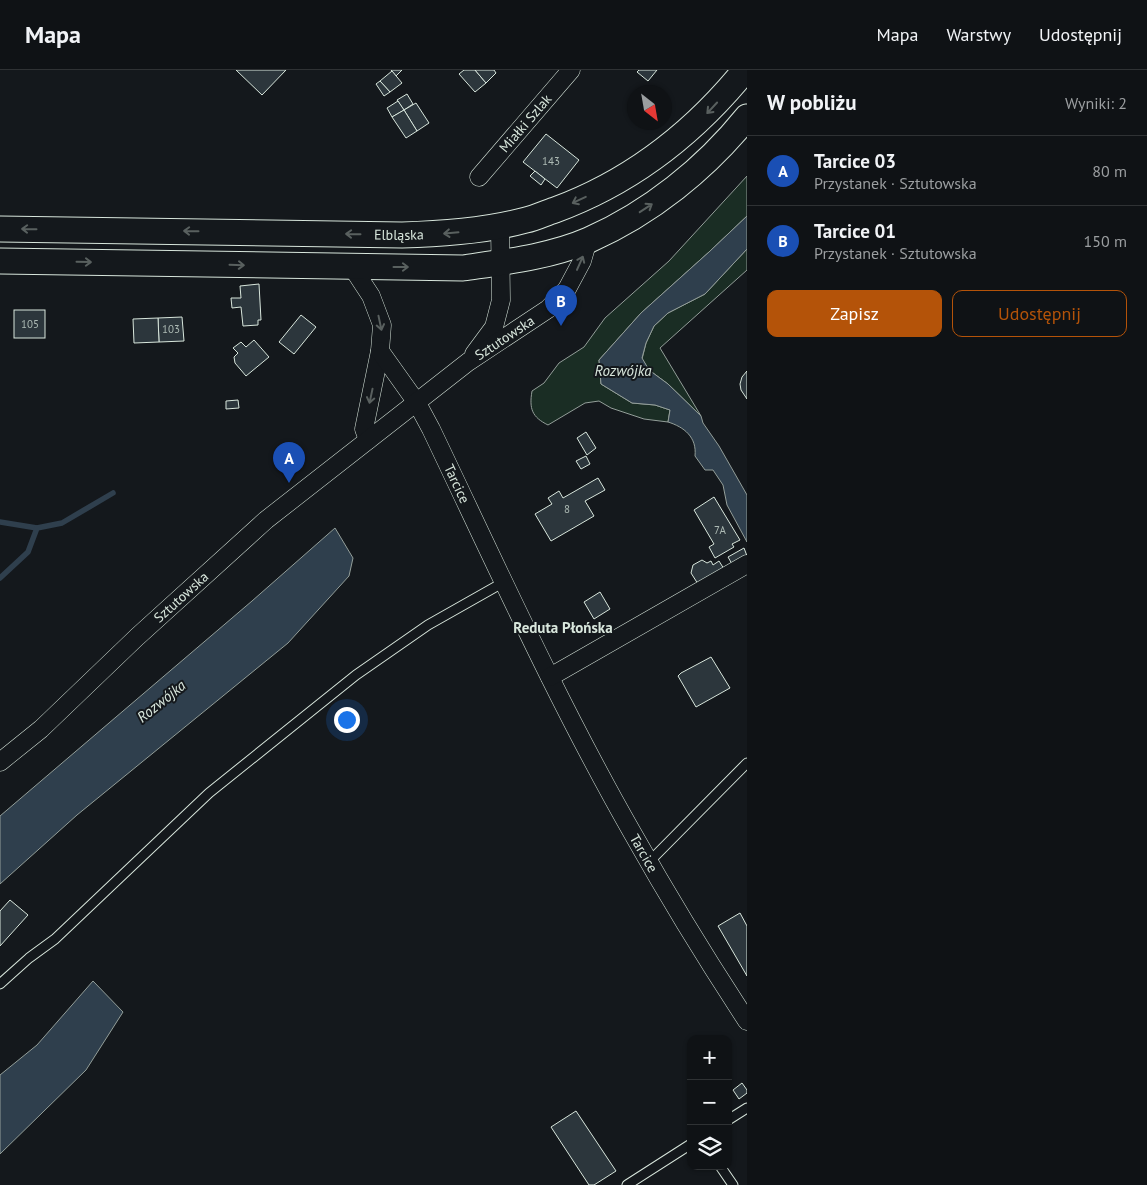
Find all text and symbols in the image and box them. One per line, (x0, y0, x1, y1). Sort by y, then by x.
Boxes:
text: Mapa (25, 19, 81, 50)
text: Mapa (877, 23, 918, 46)
text: Warstwy (946, 23, 1011, 46)
text: Udostępnij (1039, 23, 1122, 46)
north arrow (627, 85, 672, 130)
text: W pobliżu (767, 89, 856, 116)
street label: Miałki Szlak (495, 90, 556, 156)
text: Wyniki: 2 (1065, 93, 1127, 113)
one-way arrow (706, 101, 718, 114)
text: Tarcice 03 (814, 149, 896, 173)
house number: 143 (542, 154, 560, 168)
text: A (778, 161, 788, 181)
text: 80 m (1092, 161, 1127, 181)
text: Przystanek · Sztutowska (814, 173, 977, 193)
one-way arrow (572, 196, 587, 205)
one-way arrow (639, 203, 653, 213)
text: Tarcice 01 (814, 219, 896, 243)
one-way arrow (21, 225, 37, 234)
street label: Elbląska (374, 225, 424, 244)
one-way arrow (183, 227, 199, 236)
one-way arrow (444, 228, 460, 238)
one-way arrow (346, 229, 362, 239)
text: B (778, 231, 788, 251)
text: 150 m (1084, 231, 1127, 251)
text: Przystanek · Sztutowska (814, 243, 977, 263)
one-way arrow (576, 256, 586, 271)
one-way arrow (75, 257, 91, 267)
one-way arrow (228, 260, 245, 270)
one-way arrow (392, 262, 409, 272)
pin: B (545, 285, 577, 326)
button: Zapisz (767, 290, 942, 337)
button: Udostępnij (952, 290, 1127, 337)
street label: Sztutowska (471, 312, 538, 364)
one-way arrow (376, 314, 385, 330)
house number: 105 (21, 317, 39, 331)
house number: 103 (162, 322, 180, 336)
water label: Rozwójka (595, 361, 652, 380)
one-way arrow (365, 387, 375, 403)
pin: A (273, 442, 305, 483)
street label: Tarcice (440, 461, 474, 506)
house number: 8 (564, 502, 570, 516)
house number: 7A (714, 523, 726, 537)
street label: Sztutowska (150, 568, 212, 627)
district label: Reduta Płońska (513, 618, 613, 637)
water label: Rozwójka (133, 675, 190, 726)
your location (334, 707, 360, 733)
street label: Tarcice (626, 831, 662, 876)
map controls (687, 1035, 732, 1170)
button: + (687, 1035, 732, 1080)
button: − (687, 1080, 732, 1125)
button: layers (687, 1125, 732, 1170)

